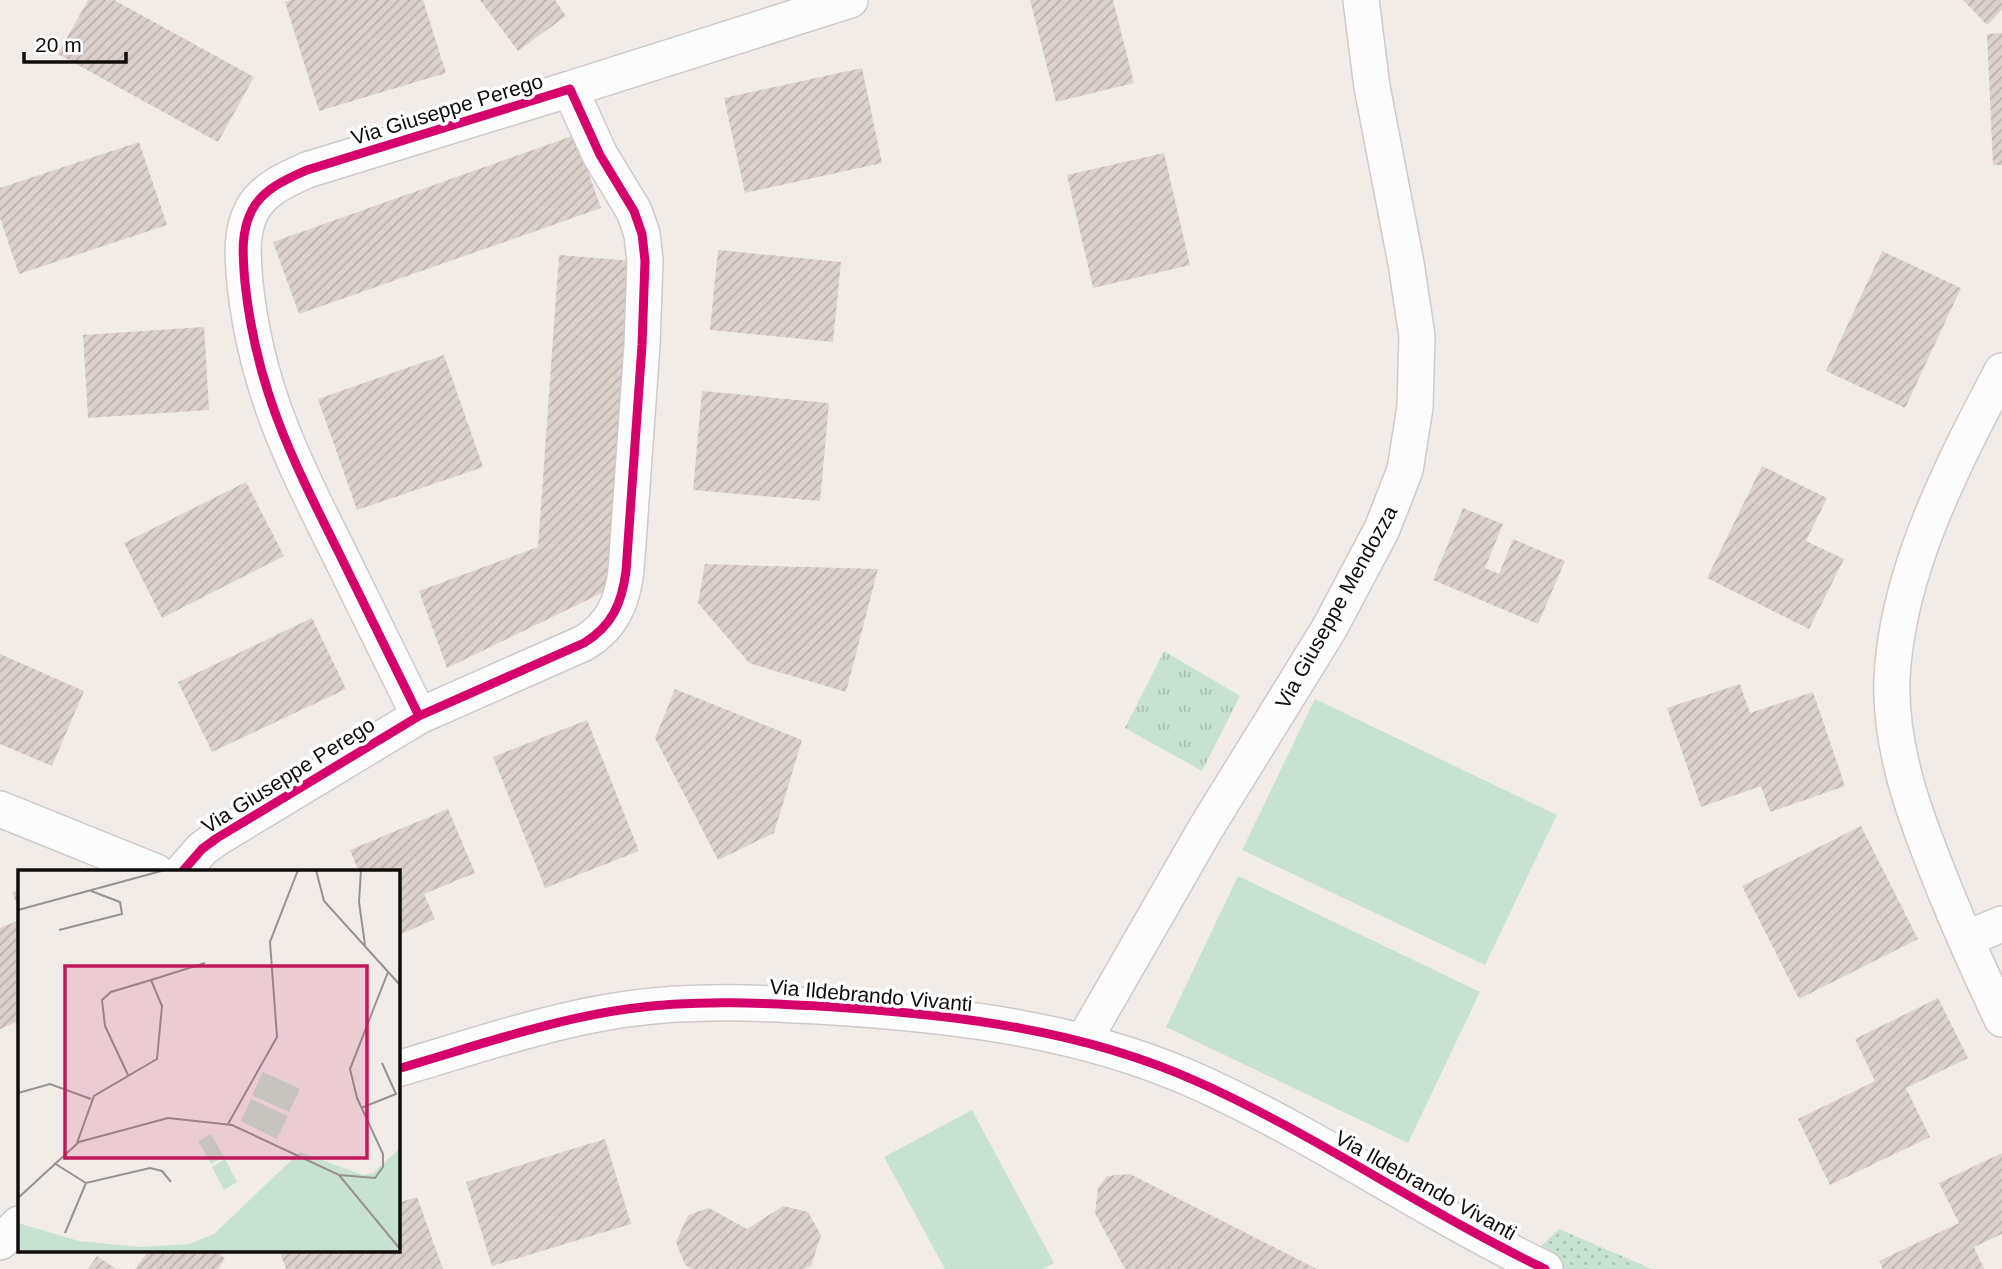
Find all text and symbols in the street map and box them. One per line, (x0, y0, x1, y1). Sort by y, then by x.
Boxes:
scale bar (24, 21, 126, 65)
text: 20 m (35, 33, 82, 56)
street label: Via Giuseppe Perego (348, 69, 546, 149)
street label: Via Giuseppe Mendozza (1271, 501, 1402, 712)
street label: Via Giuseppe Perego (197, 712, 379, 838)
inset map (18, 870, 399, 1252)
street label: Via Ildebrando Vivanti (769, 975, 973, 1015)
street label: Via Ildebrando Vivanti (1331, 1126, 1521, 1244)

